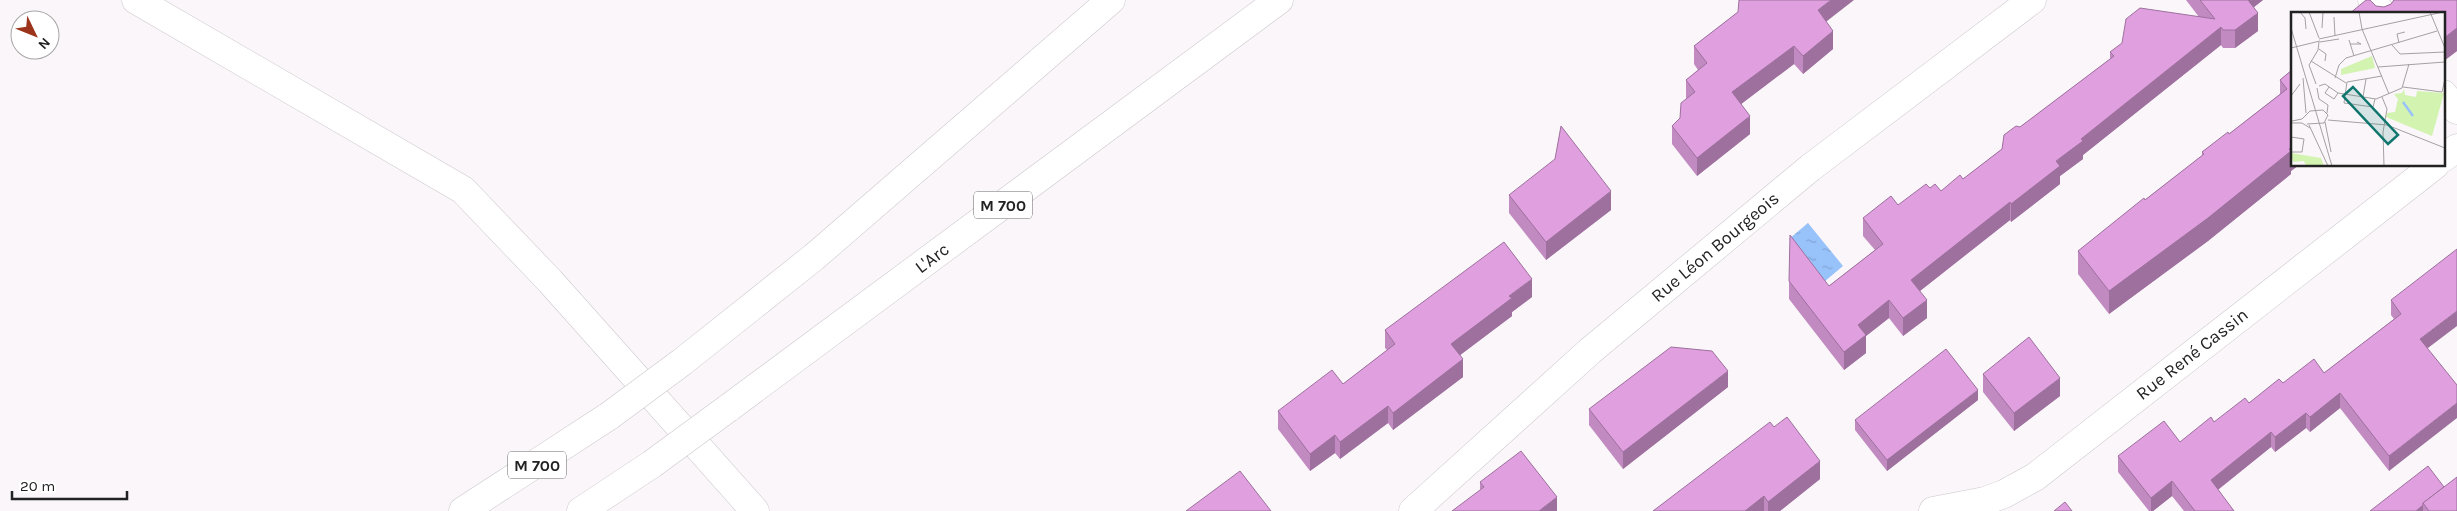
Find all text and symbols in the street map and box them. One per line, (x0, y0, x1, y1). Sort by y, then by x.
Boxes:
north arrow (10, 10, 60, 60)
inset map (2291, 12, 2444, 166)
text: N (34, 34, 54, 53)
street label: Rue Léon Bourgeois (1647, 187, 1783, 307)
road number: M 700 (974, 192, 1032, 218)
street label: L'Arc (911, 238, 953, 278)
street label: Rue René Cassin (2132, 303, 2252, 405)
road number: M 700 (508, 452, 566, 478)
scale bar (12, 468, 128, 500)
text: 20 m (20, 477, 55, 495)

